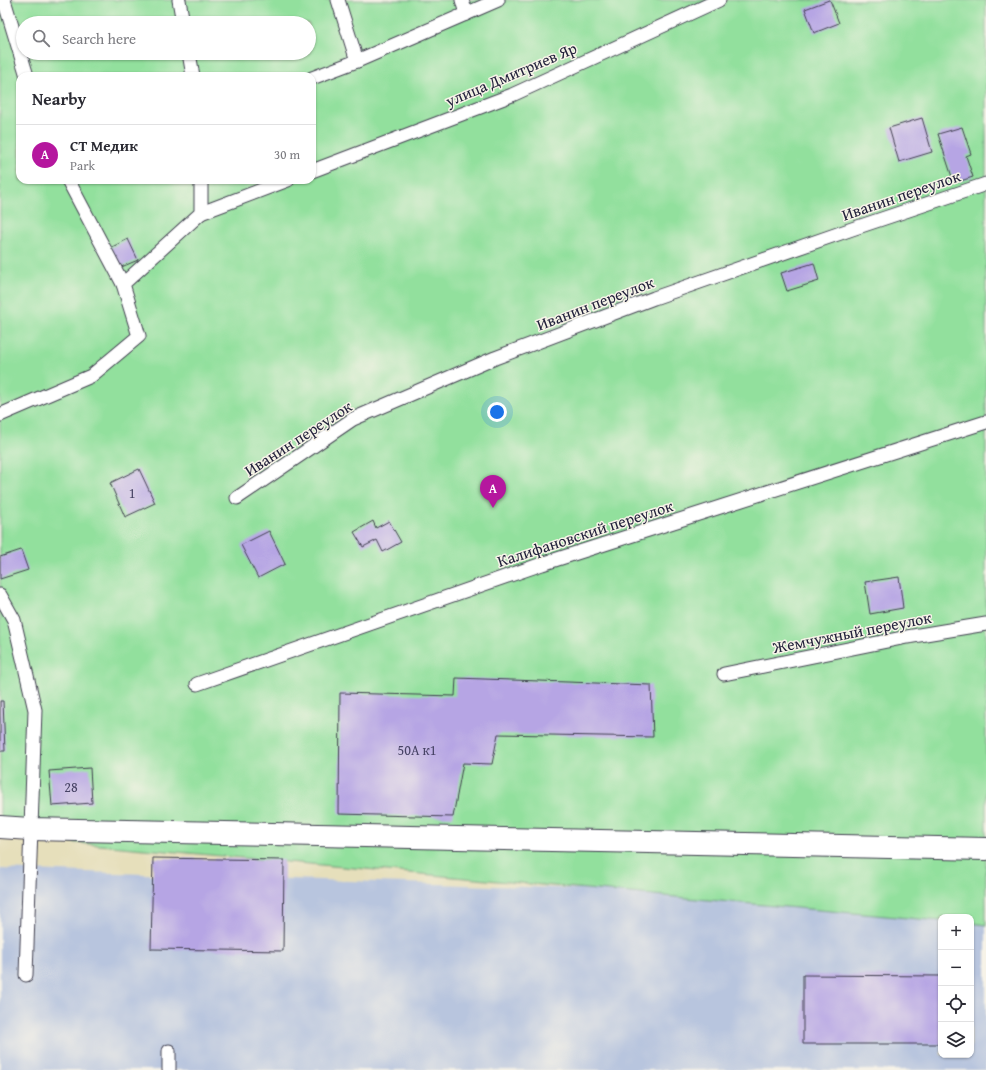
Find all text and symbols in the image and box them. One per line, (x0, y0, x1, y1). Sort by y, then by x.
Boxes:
search box (16, 16, 316, 60)
icon: search (30, 27, 52, 49)
text: Search here (62, 28, 136, 49)
street label: улица Дмитриев Яр (441, 35, 581, 113)
text: Nearby (32, 86, 86, 111)
text: СТ Медик (70, 135, 138, 156)
text: A (41, 145, 49, 164)
text: 30 m (274, 145, 300, 164)
text: Park (70, 156, 95, 175)
street label: Иванин переулок (838, 163, 964, 227)
street label: Иванин переулок (533, 269, 658, 336)
street label: Иванин переулок (239, 394, 357, 482)
your location (487, 402, 507, 422)
pin: A (480, 475, 506, 508)
house number: 1 (129, 483, 135, 503)
street label: Калифановский переулок (494, 493, 677, 573)
street label: Жемчужный переулок (770, 605, 934, 659)
house number: 50А к1 (397, 740, 437, 760)
house number: 28 (64, 777, 78, 797)
map controls (938, 914, 974, 1058)
button: + (938, 914, 974, 950)
button: − (938, 950, 974, 986)
button: locate (938, 986, 974, 1022)
button: layers (938, 1022, 974, 1058)

